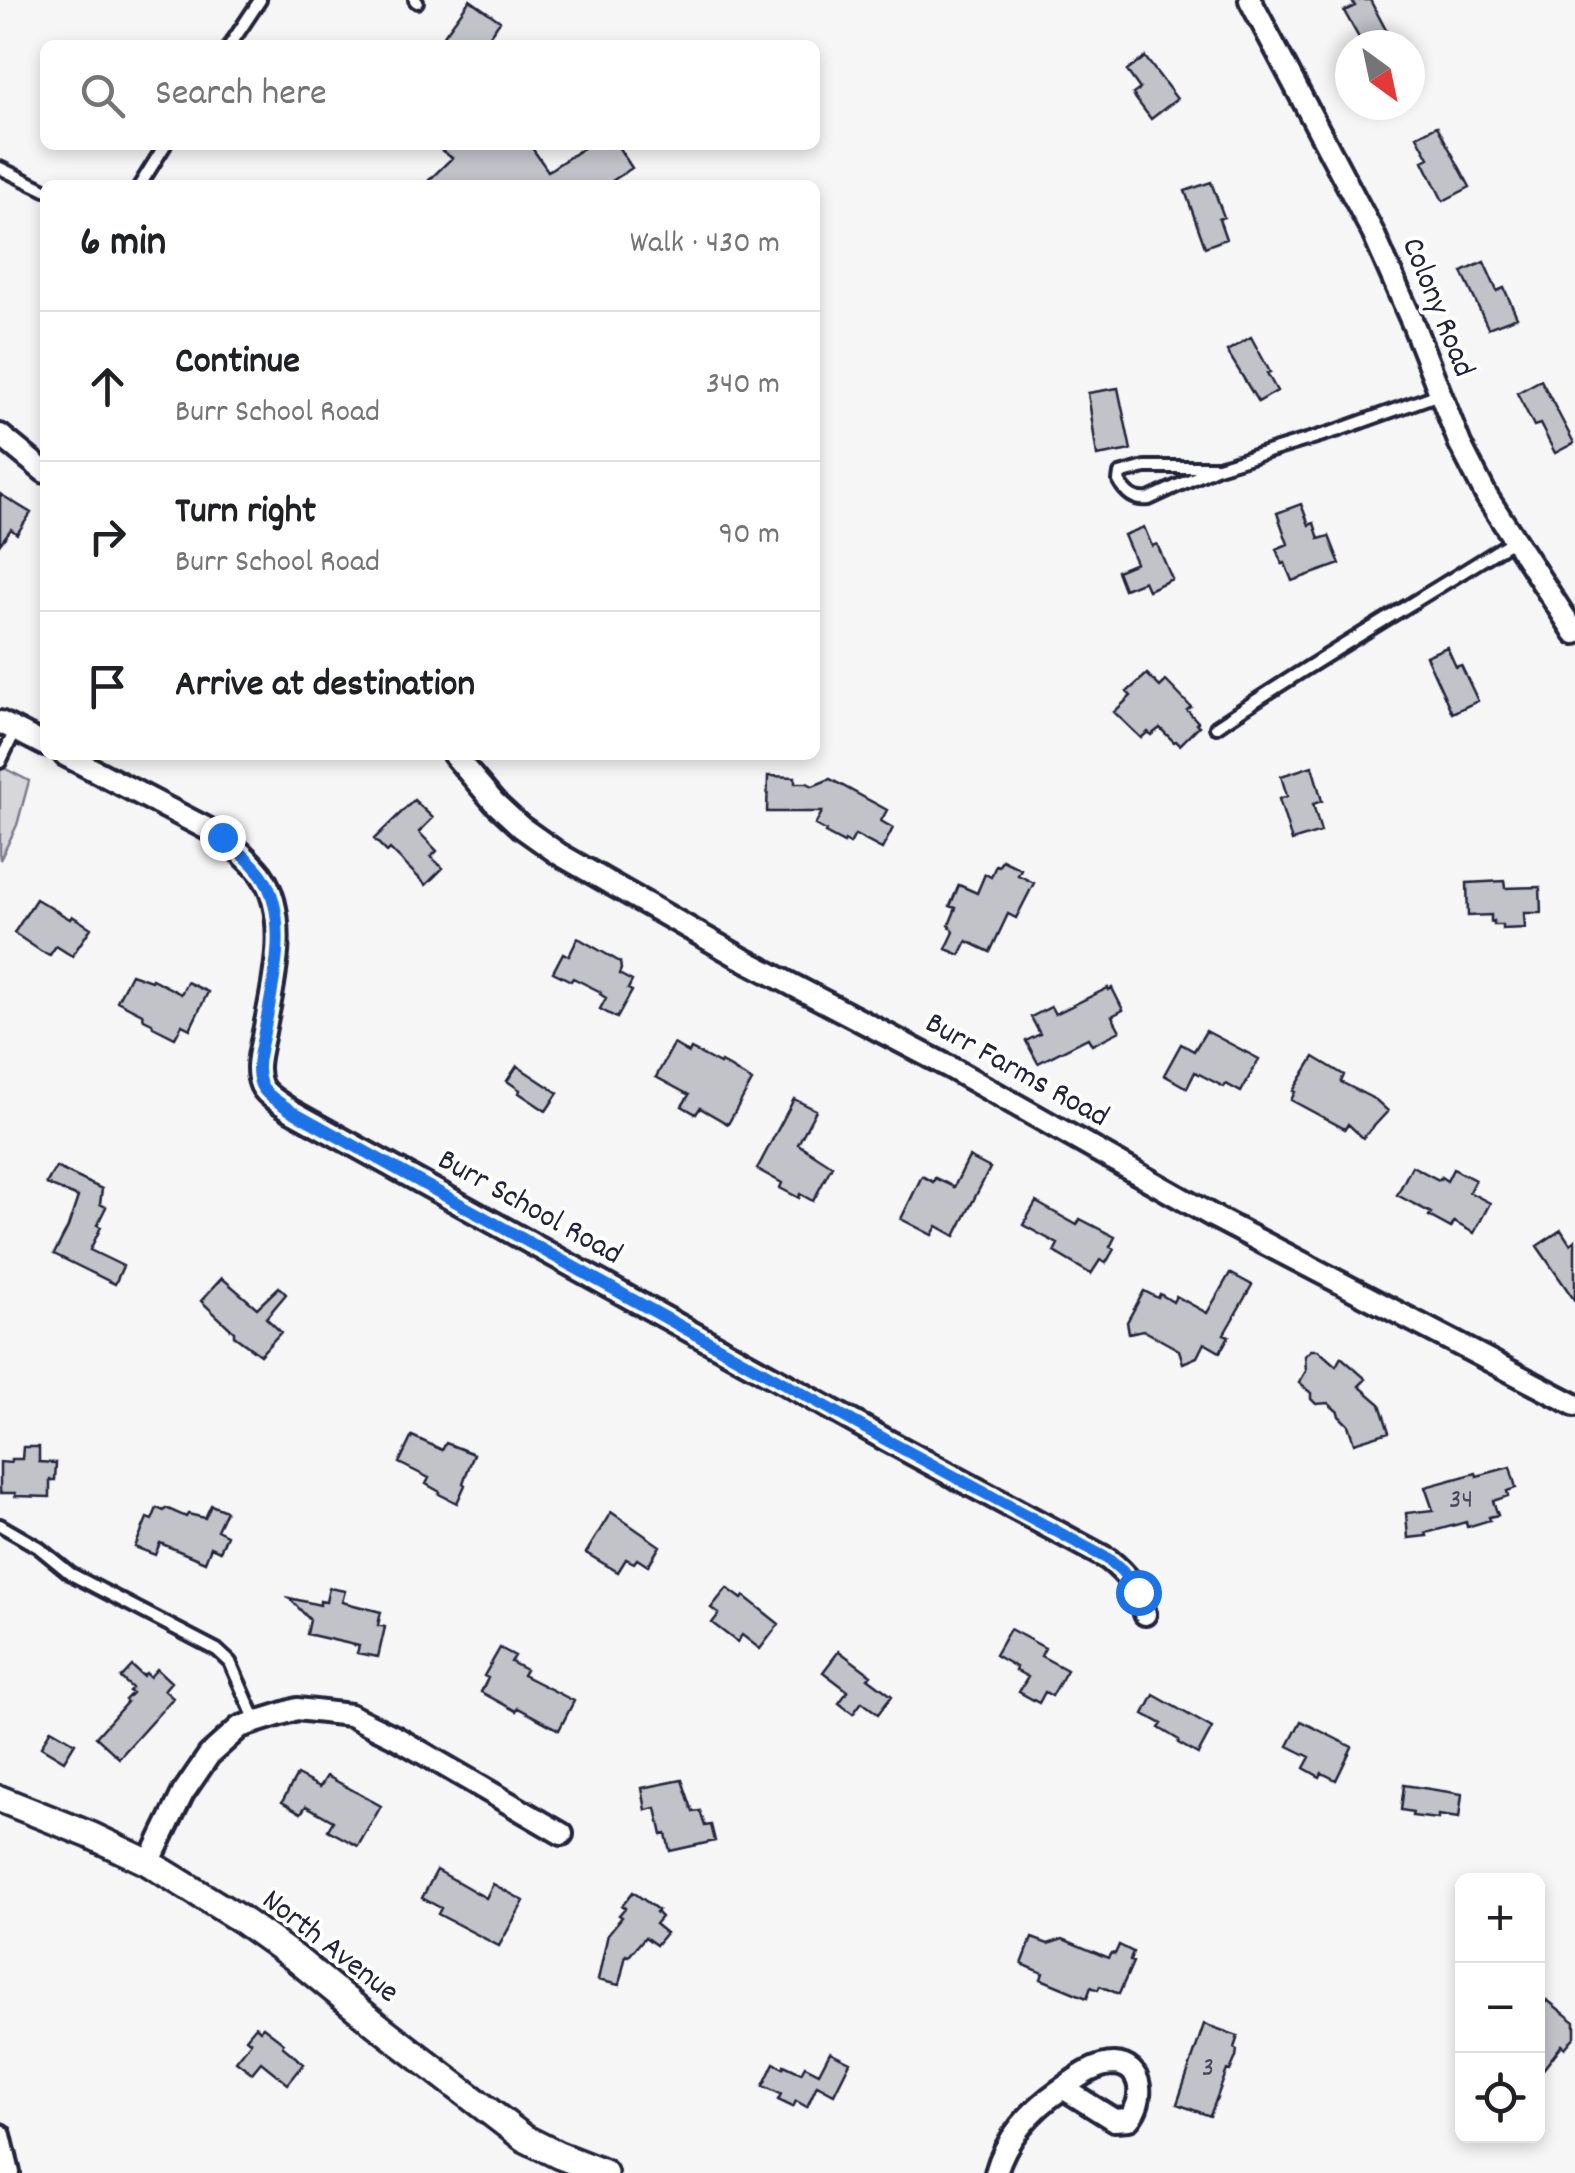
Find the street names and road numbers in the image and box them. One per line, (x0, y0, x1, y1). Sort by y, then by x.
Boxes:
street label: Colony Road (1387, 231, 1485, 385)
street label: Burr Farms Road (916, 1002, 1116, 1142)
street label: Burr School Road (428, 1139, 630, 1279)
street label: North Avenue (251, 1880, 407, 2016)

